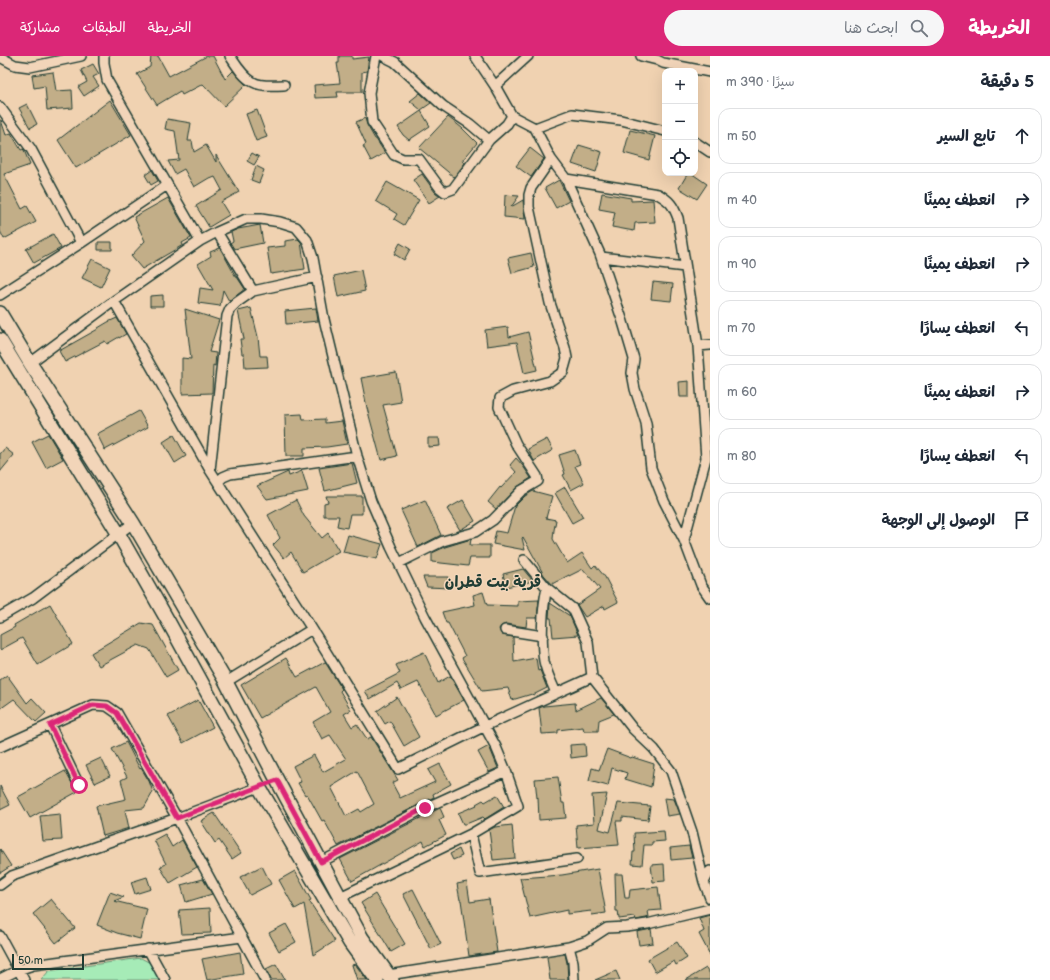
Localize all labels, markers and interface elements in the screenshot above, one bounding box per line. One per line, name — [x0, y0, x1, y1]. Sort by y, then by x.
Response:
search box — [664, 10, 944, 46]
icon: search — [908, 17, 930, 39]
text: الخريطة — [968, 17, 1030, 40]
text: مشاركة — [20, 19, 60, 36]
text: الطبقات — [82, 19, 126, 36]
text: الخريطة — [148, 19, 191, 36]
text: ابحث هنا — [844, 19, 898, 38]
map controls — [662, 68, 698, 176]
button: + — [662, 68, 698, 104]
text: 5 دقيقة — [980, 72, 1034, 92]
text: سيرًا · 390 m — [726, 74, 795, 90]
button: − — [662, 104, 698, 140]
icon: ahead — [1011, 125, 1033, 147]
text: تابع السير — [937, 127, 995, 146]
text: 50 m — [727, 128, 756, 144]
button: locate — [662, 140, 698, 176]
icon: right — [1011, 189, 1033, 211]
text: انعطف يمينًا — [924, 191, 995, 210]
text: 40 m — [727, 192, 757, 208]
icon: right — [1011, 253, 1033, 275]
text: انعطف يمينًا — [924, 255, 995, 274]
text: 90 m — [727, 256, 756, 272]
icon: left — [1011, 317, 1033, 339]
text: انعطف يسارًا — [920, 319, 995, 338]
text: 70 m — [727, 320, 755, 336]
icon: right — [1011, 381, 1033, 403]
text: انعطف يمينًا — [924, 383, 995, 402]
text: 60 m — [727, 384, 757, 400]
icon: left — [1011, 445, 1033, 467]
text: انعطف يسارًا — [920, 447, 995, 466]
text: 80 m — [727, 448, 757, 464]
icon: arrive — [1011, 509, 1033, 531]
text: الوصول إلى الوجهة — [881, 511, 995, 530]
district label: قرية بيت قطران — [445, 573, 541, 592]
route start — [70, 776, 88, 794]
route end — [416, 799, 434, 817]
scale bar — [12, 952, 84, 971]
text: 50 m — [18, 954, 43, 967]

